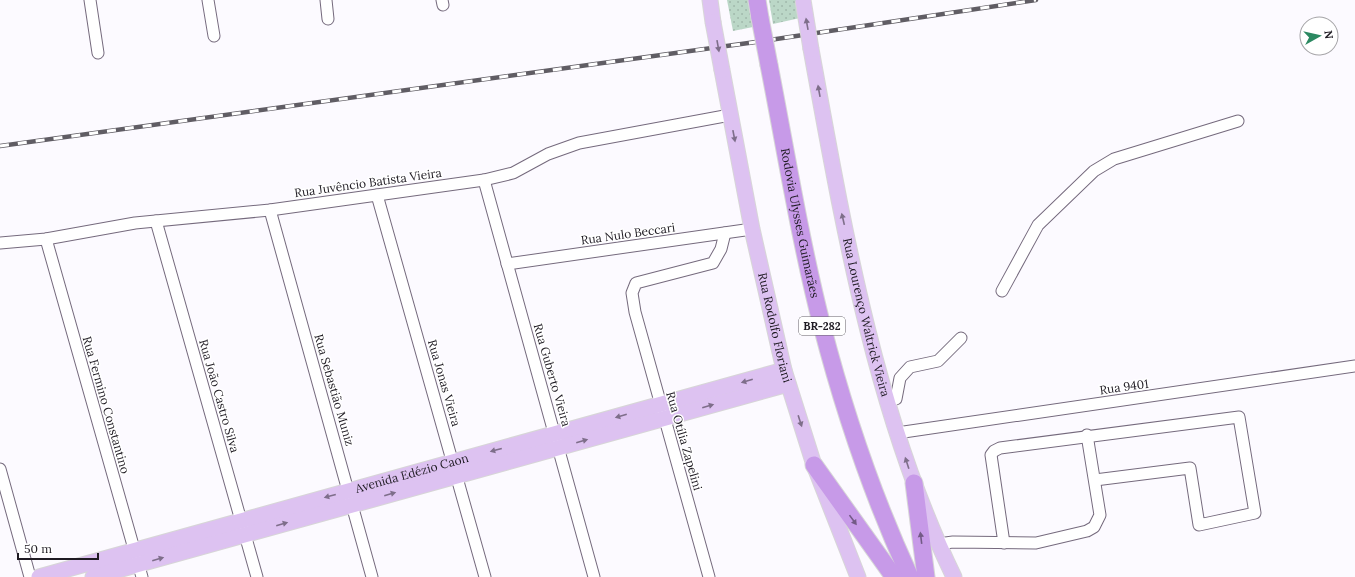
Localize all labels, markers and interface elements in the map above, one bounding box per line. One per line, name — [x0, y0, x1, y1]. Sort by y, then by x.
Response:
north arrow — [1299, 16, 1339, 56]
one-way arrow — [804, 18, 810, 31]
text: N — [1321, 29, 1336, 40]
one-way arrow — [715, 40, 721, 52]
one-way arrow — [816, 85, 822, 97]
one-way arrow — [732, 129, 738, 142]
street label: Rodovia Ulysses Guimarães — [778, 147, 823, 300]
street label: Rua Juvêncio Batista Vieira — [293, 165, 443, 200]
one-way arrow — [840, 213, 846, 225]
street label: Rua Nulo Beccari — [580, 219, 676, 248]
street label: Rua Lourenço Waltrick Vieira — [840, 236, 893, 398]
street label: Rua Rodolfo Floriani — [755, 271, 796, 384]
road number: BR-282 — [799, 317, 845, 335]
street label: Rua Guberto Vieira — [531, 322, 574, 428]
street label: Rua Sebastião Muniz — [311, 332, 358, 447]
street label: Rua Fermino Constantino — [80, 334, 133, 475]
street label: Rua João Castro Silva — [196, 337, 243, 454]
street label: Rua Jonas Vieira — [425, 338, 464, 428]
street label: Rua 9401 — [1098, 376, 1149, 397]
one-way arrow — [740, 378, 752, 384]
street label: Rua Otília Zapelini — [663, 390, 706, 492]
one-way arrow — [702, 403, 714, 409]
one-way arrow — [615, 413, 628, 419]
one-way arrow — [797, 415, 803, 427]
one-way arrow — [577, 438, 589, 444]
one-way arrow — [490, 447, 502, 453]
street label: Avenida Edézio Caon — [352, 450, 470, 496]
one-way arrow — [904, 457, 910, 469]
one-way arrow — [383, 491, 396, 497]
one-way arrow — [324, 493, 336, 499]
one-way arrow — [849, 514, 857, 525]
one-way arrow — [277, 521, 289, 527]
one-way arrow — [918, 532, 924, 544]
scale bar — [18, 535, 98, 561]
text: 50 m — [24, 541, 52, 556]
one-way arrow — [152, 556, 164, 562]

